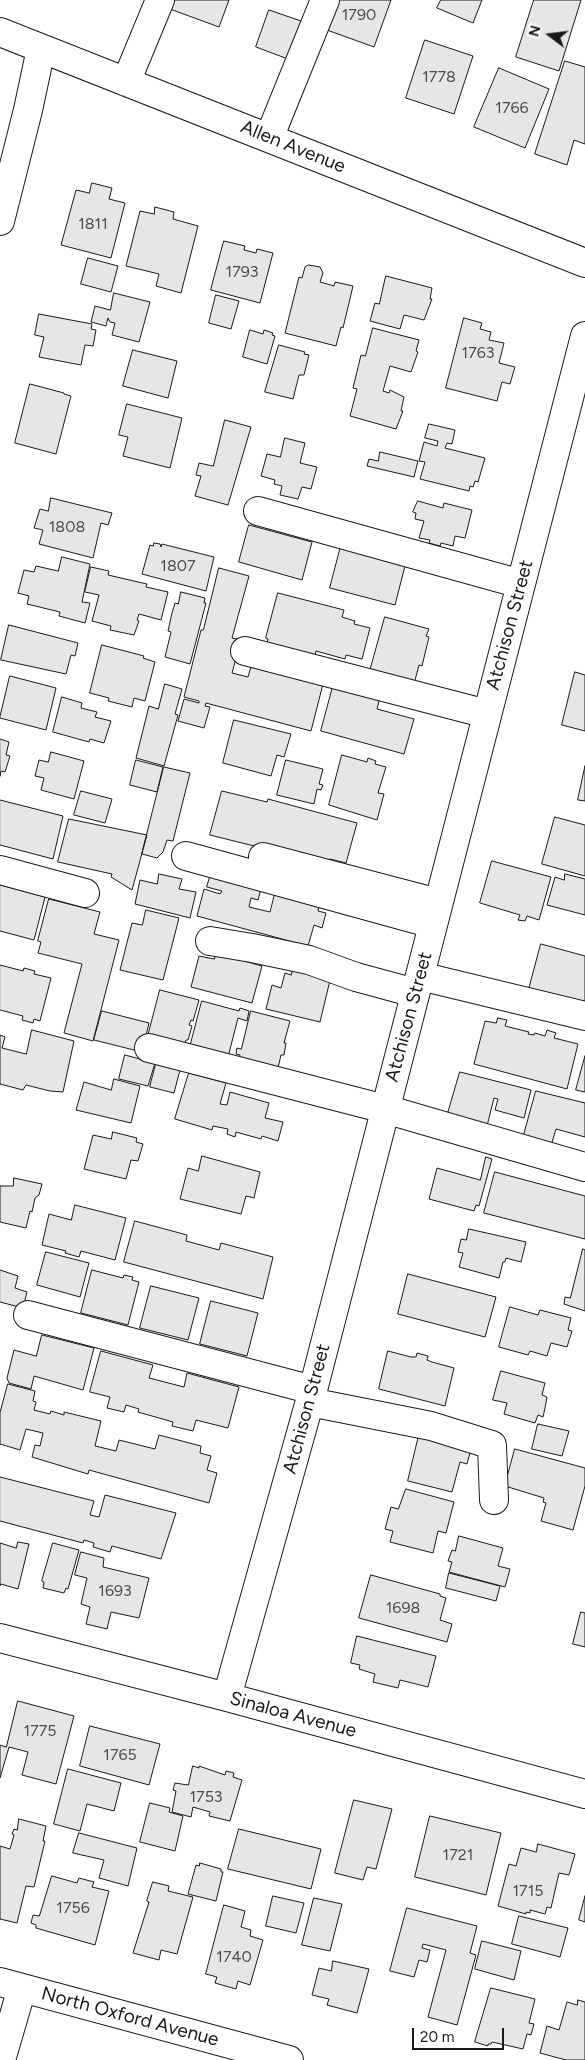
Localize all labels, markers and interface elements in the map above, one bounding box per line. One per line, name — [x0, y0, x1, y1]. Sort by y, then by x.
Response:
house number: 1790 — [342, 5, 376, 25]
north arrow — [525, 10, 575, 60]
text: N — [525, 24, 545, 38]
house number: 1778 — [422, 67, 456, 87]
house number: 1766 — [495, 98, 529, 118]
street label: Allen Avenue — [237, 116, 349, 178]
house number: 1811 — [78, 214, 108, 234]
house number: 1793 — [226, 262, 258, 282]
house number: 1763 — [462, 343, 494, 363]
house number: 1808 — [49, 517, 85, 537]
house number: 1807 — [160, 556, 196, 576]
street label: Atchison Street — [482, 557, 538, 693]
street label: Atchison Street — [381, 949, 437, 1085]
street label: Atchison Street — [279, 1341, 335, 1477]
house number: 1693 — [98, 1581, 132, 1601]
house number: 1698 — [386, 1598, 420, 1618]
street label: Sinaloa Avenue — [227, 1687, 359, 1743]
house number: 1775 — [24, 1721, 56, 1741]
house number: 1765 — [103, 1745, 137, 1765]
house number: 1753 — [189, 1787, 223, 1807]
house number: 1721 — [443, 1845, 473, 1865]
house number: 1715 — [512, 1881, 544, 1901]
house number: 1756 — [56, 1898, 90, 1918]
house number: 1740 — [216, 1947, 252, 1967]
street label: North Oxford Avenue — [39, 1982, 221, 2052]
scale bar — [415, 2018, 508, 2050]
text: 20 m — [420, 2028, 454, 2046]

